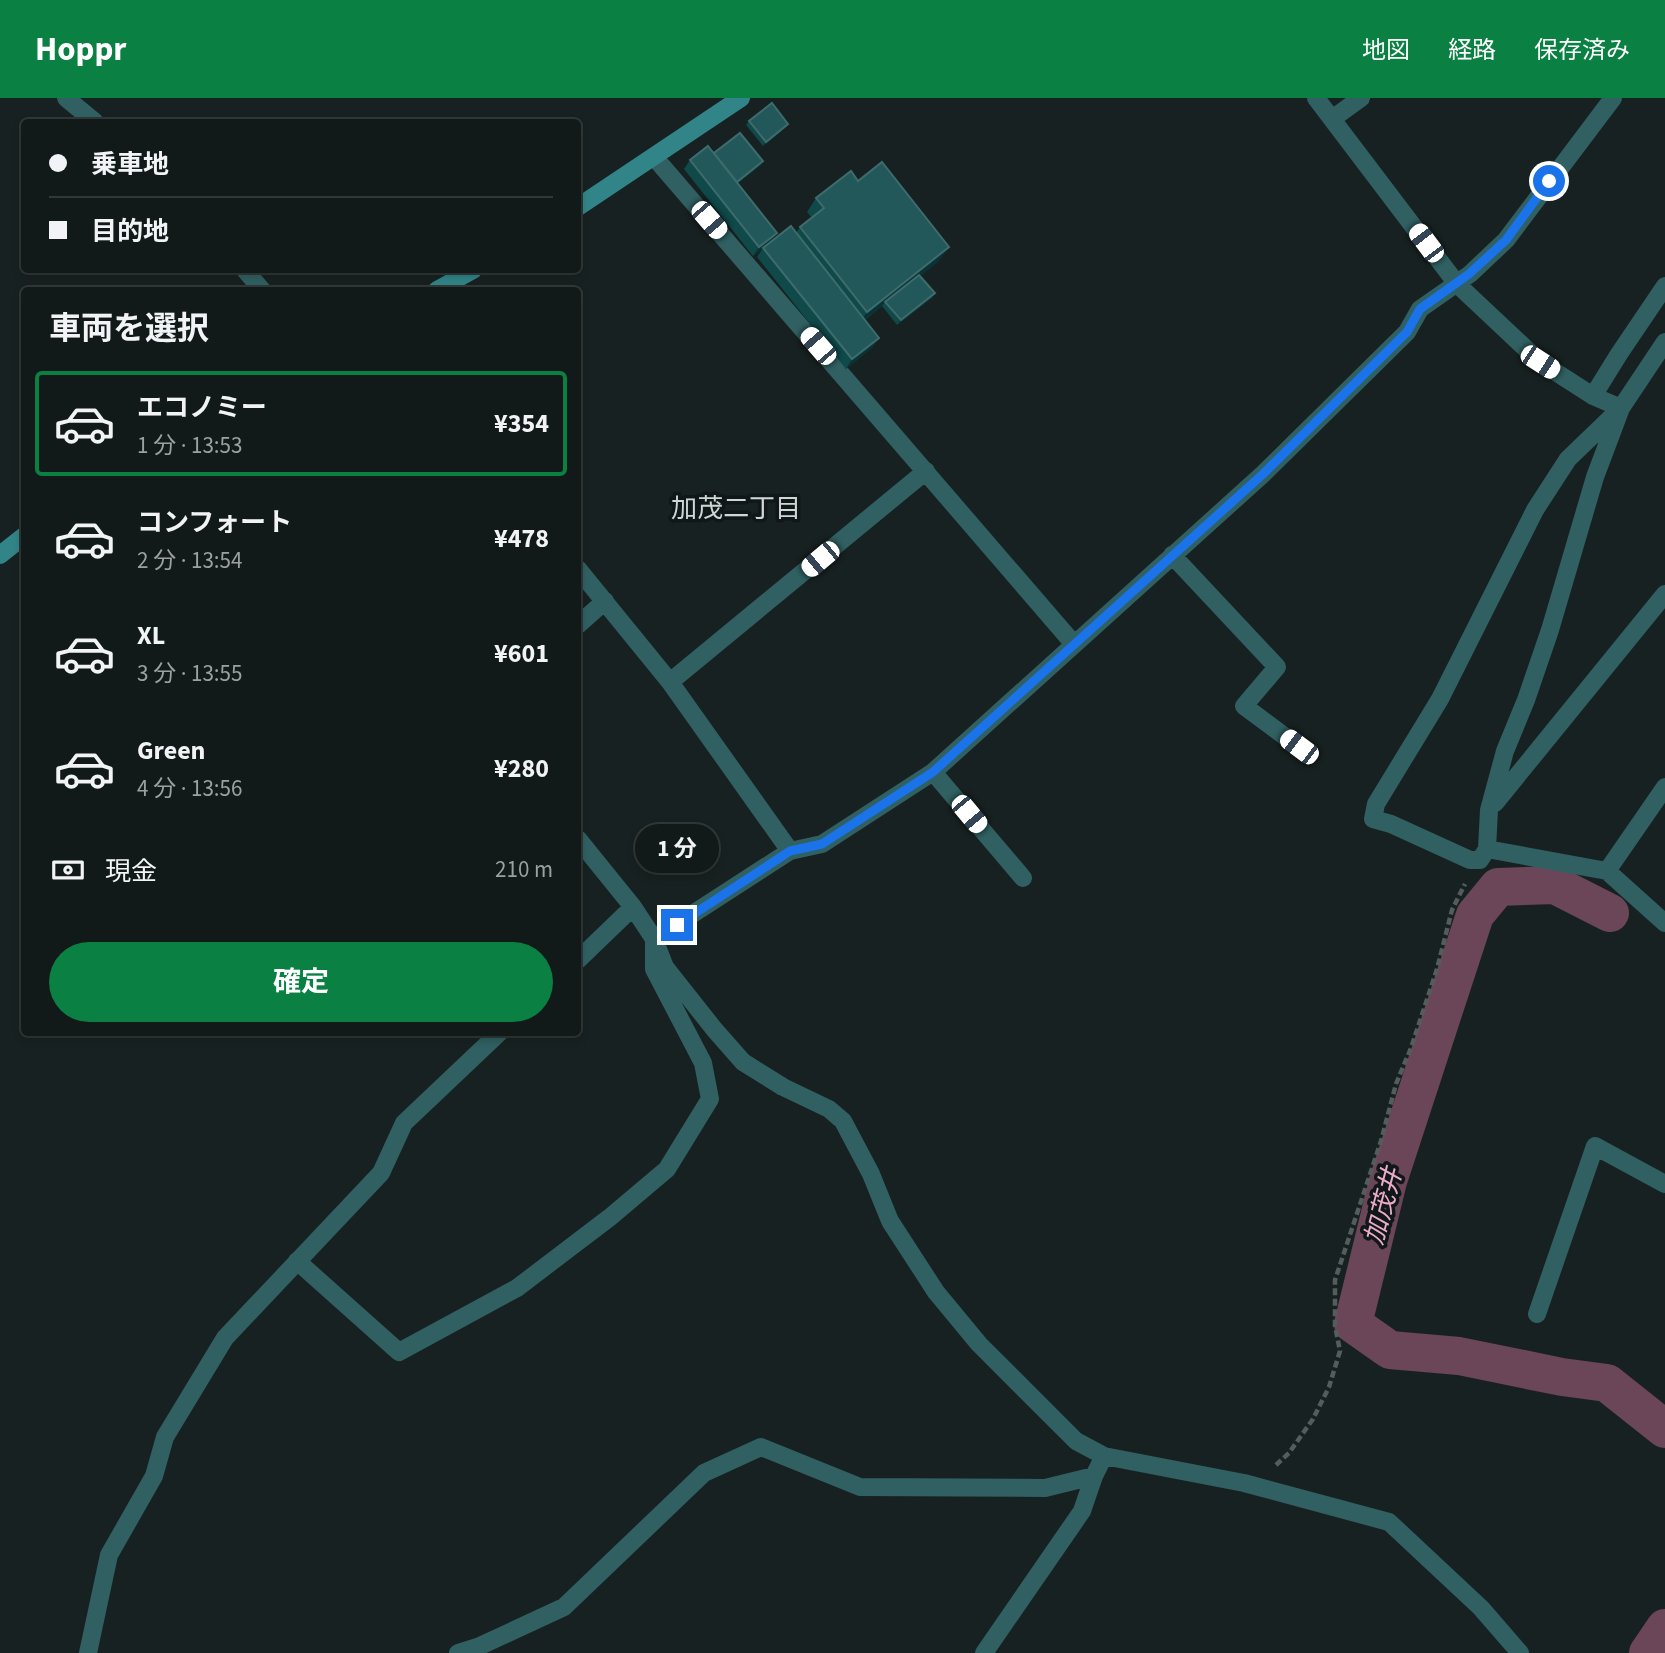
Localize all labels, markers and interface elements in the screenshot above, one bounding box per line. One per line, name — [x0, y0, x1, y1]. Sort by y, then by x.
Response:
text: Hoppr — [35, 26, 127, 73]
text: 地図 — [1362, 33, 1410, 68]
text: 経路 — [1448, 33, 1496, 68]
text: 保存済み — [1534, 33, 1630, 68]
text: 乗車地 — [91, 146, 169, 183]
route start — [1533, 165, 1565, 197]
car — [688, 197, 731, 243]
text: 目的地 — [91, 213, 169, 250]
car — [1405, 220, 1448, 266]
text: 車両を選択 — [49, 306, 209, 352]
car — [797, 323, 840, 369]
car — [1517, 342, 1564, 382]
text: エコノミー — [137, 389, 267, 426]
icon: car — [53, 392, 116, 455]
text: ¥354 — [494, 405, 549, 442]
text: 1 分 · 13:53 — [137, 429, 242, 462]
district label: 加茂二丁目 — [671, 490, 801, 527]
text: コンフォート — [137, 504, 292, 541]
icon: car — [53, 507, 116, 570]
text: ¥478 — [494, 520, 549, 557]
car — [798, 537, 843, 581]
text: 2 分 · 13:54 — [137, 544, 242, 577]
text: XL — [137, 617, 165, 654]
icon: car — [53, 622, 116, 685]
text: ¥601 — [494, 635, 549, 672]
text: 3 分 · 13:55 — [137, 657, 242, 690]
car — [1276, 726, 1323, 768]
text: Green — [137, 732, 205, 769]
icon: car — [53, 737, 116, 800]
text: ¥280 — [494, 750, 549, 787]
text: 4 分 · 13:56 — [137, 772, 242, 805]
car — [948, 791, 991, 837]
callout: 1 分 — [635, 824, 719, 872]
text: 1 分 — [657, 832, 697, 865]
icon: cash — [49, 851, 87, 889]
text: 現金 — [105, 853, 157, 890]
text: 210 m — [495, 853, 553, 886]
route end — [661, 909, 693, 941]
button: 確定 — [49, 942, 553, 1022]
water label: 加茂井 — [1356, 1162, 1412, 1249]

